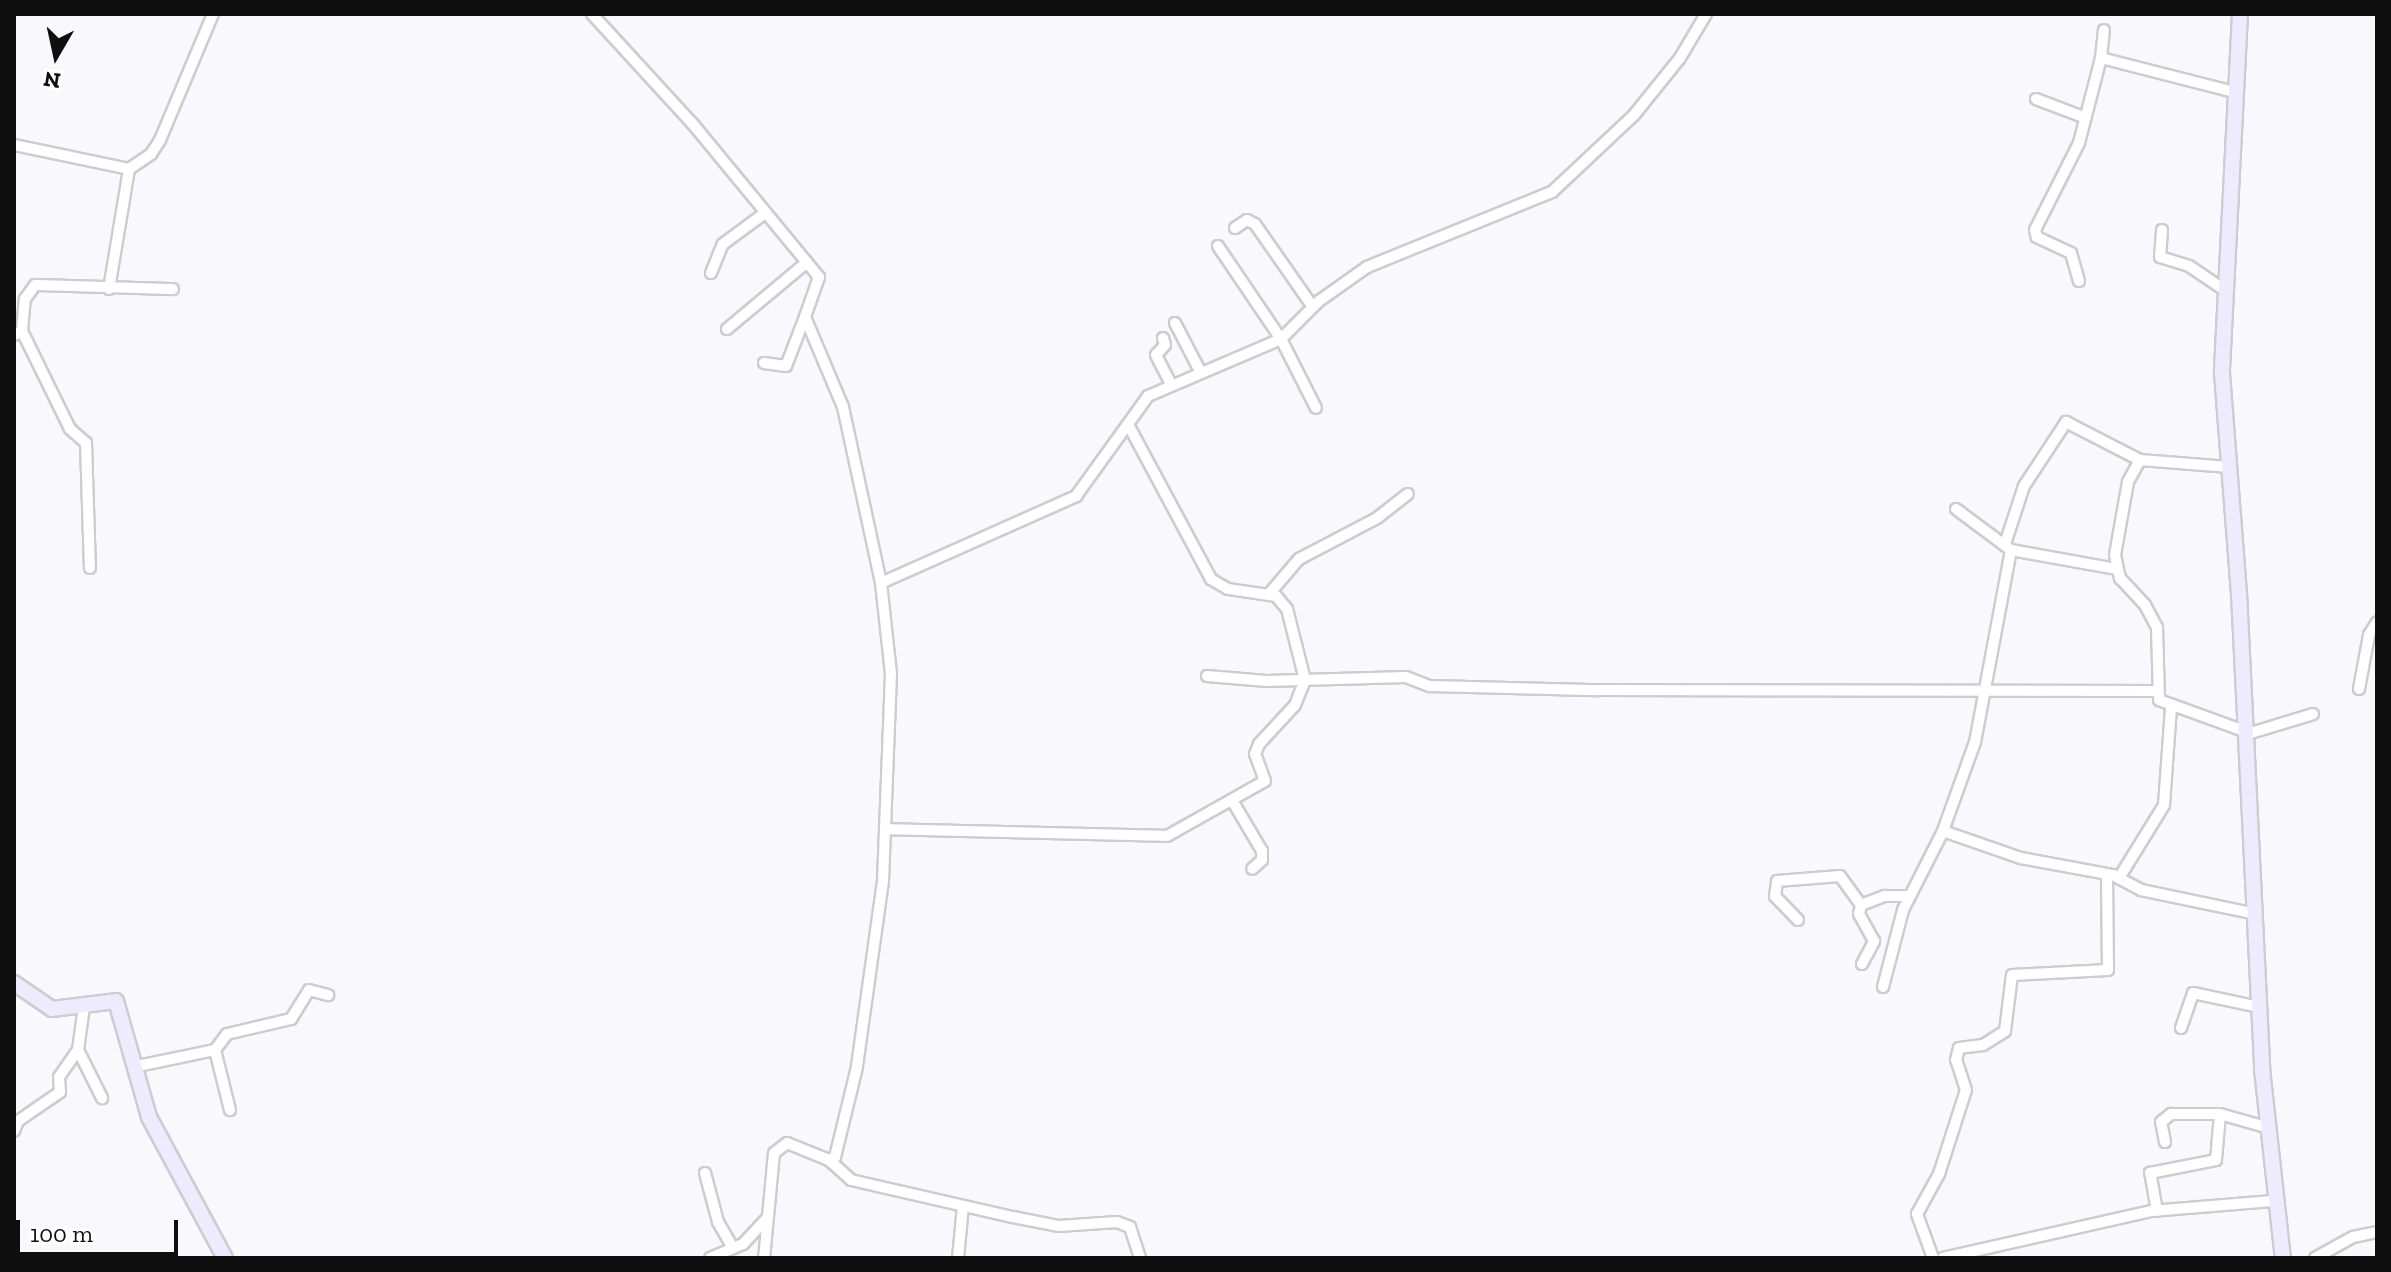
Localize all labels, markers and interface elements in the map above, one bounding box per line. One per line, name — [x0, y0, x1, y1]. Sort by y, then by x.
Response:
north arrow — [16, 16, 96, 96]
text: N — [42, 66, 63, 95]
scale bar — [20, 1204, 182, 1254]
text: 100 m — [30, 1219, 93, 1248]

